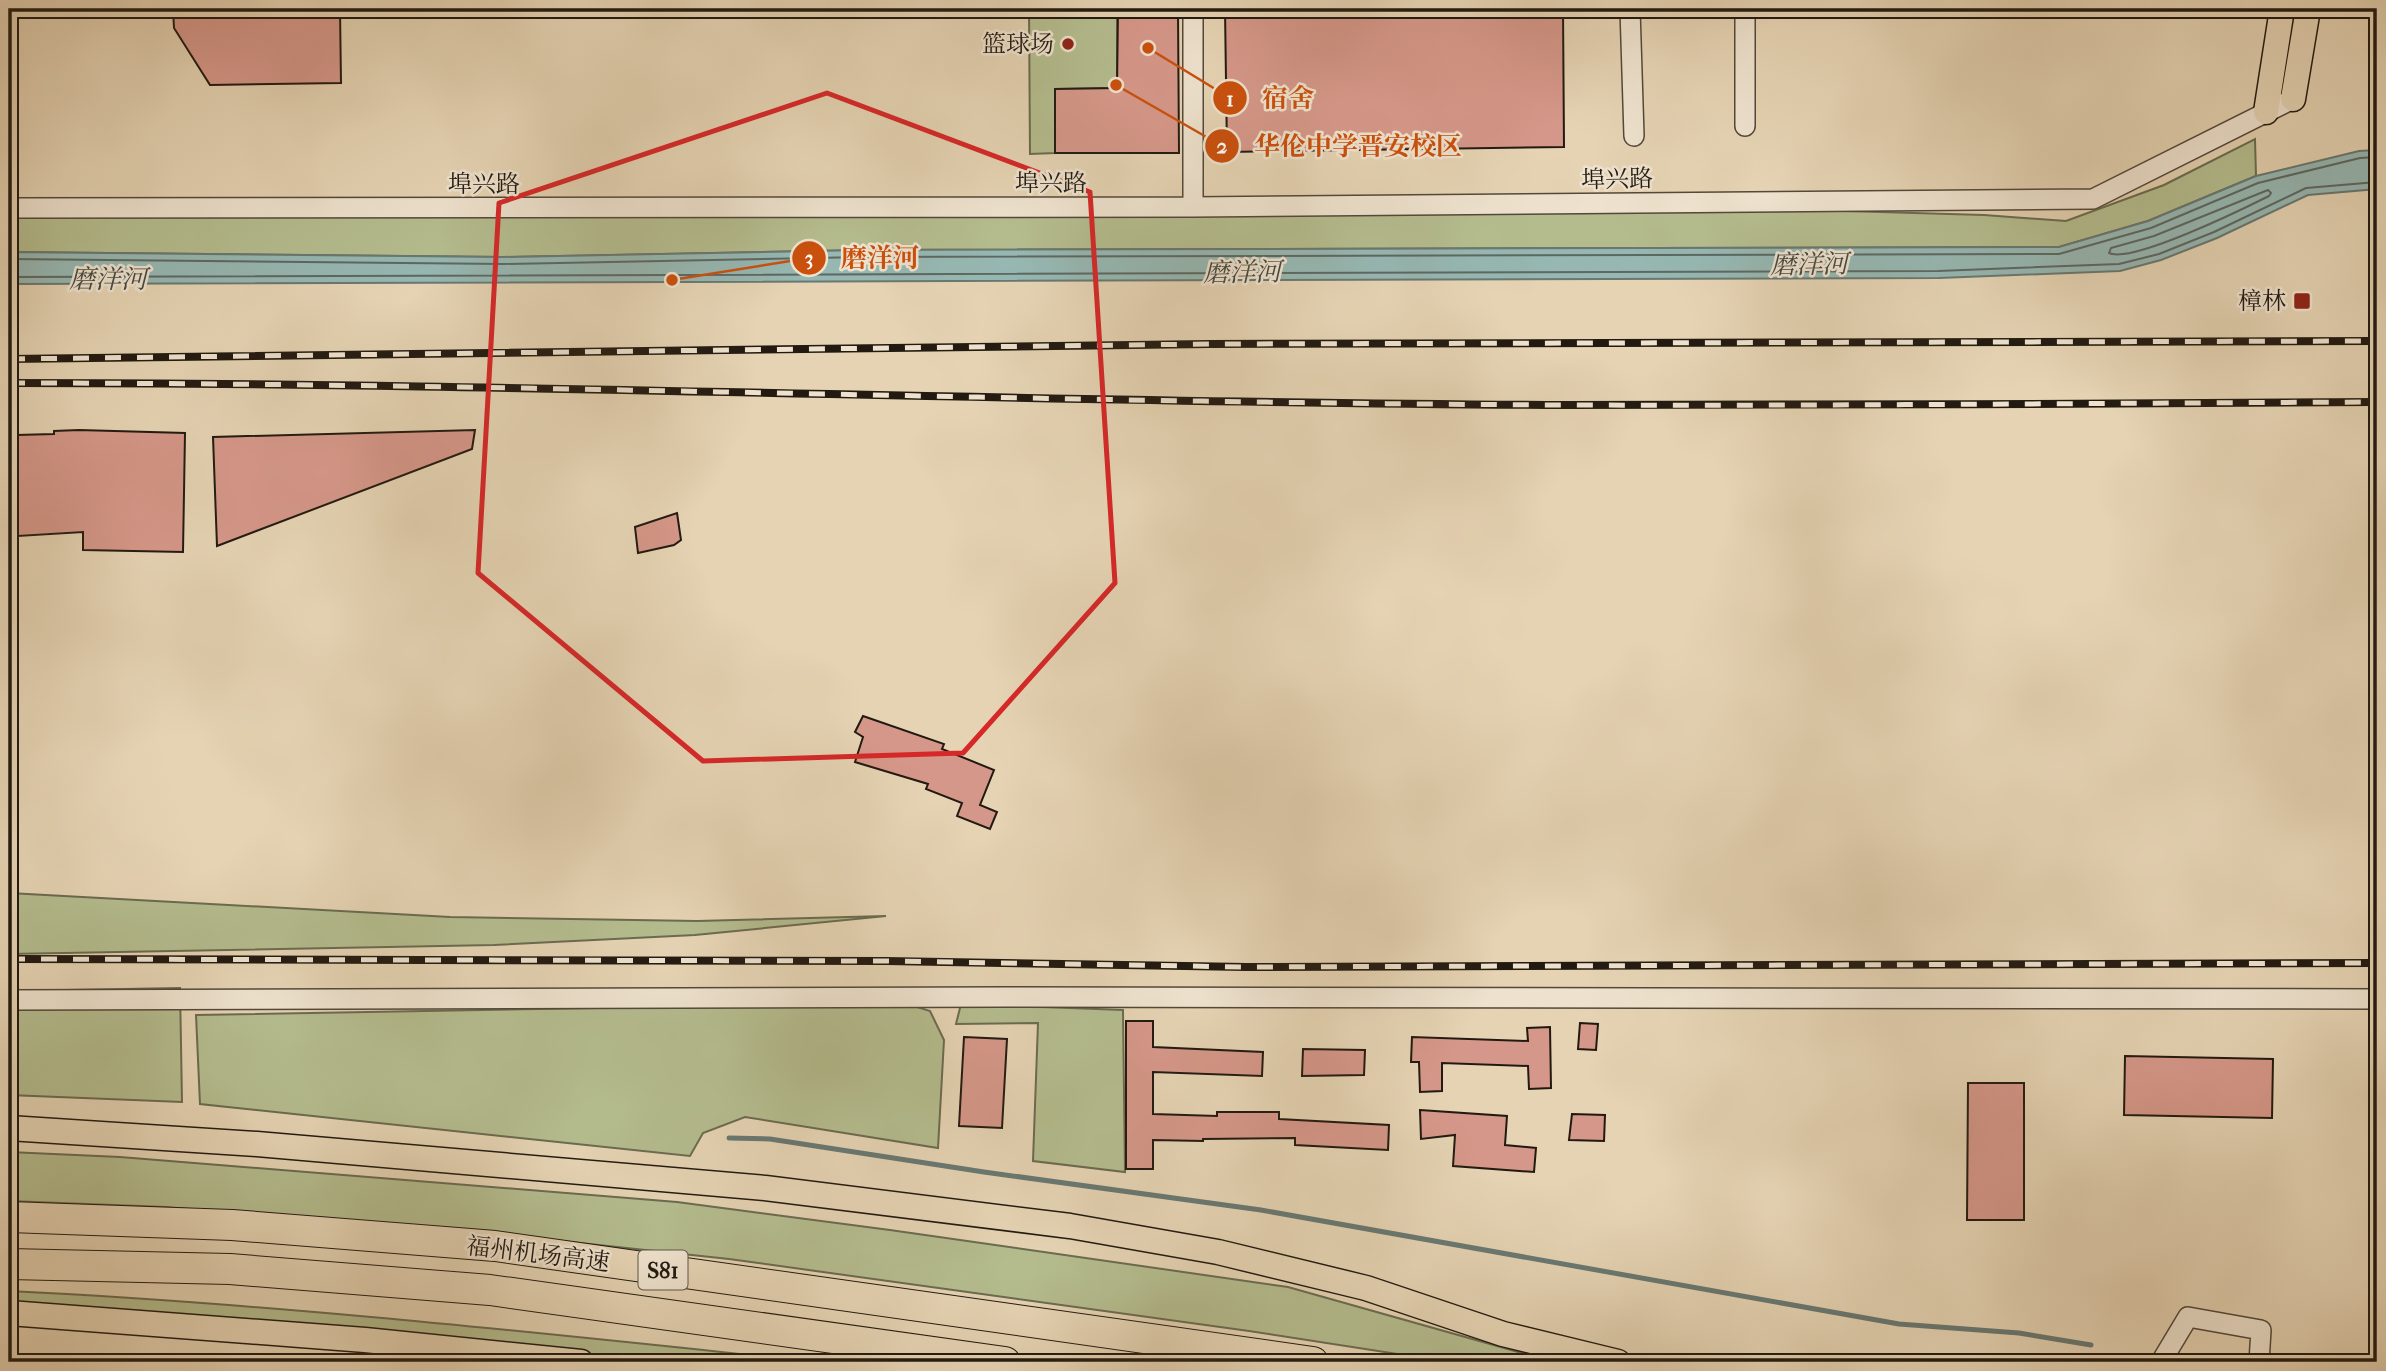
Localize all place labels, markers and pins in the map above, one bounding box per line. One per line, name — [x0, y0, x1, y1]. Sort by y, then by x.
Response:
place label: 篮球场 — [982, 30, 1054, 58]
marker: 篮球场 — [1060, 36, 1076, 52]
callout: 宿舍 — [1213, 75, 1328, 122]
callout: 华伦中学晋安校区 — [1205, 122, 1476, 169]
callout: 磨洋河 — [792, 235, 933, 282]
place label: 樟林 — [2238, 287, 2286, 315]
marker: 樟林 — [2292, 291, 2312, 311]

